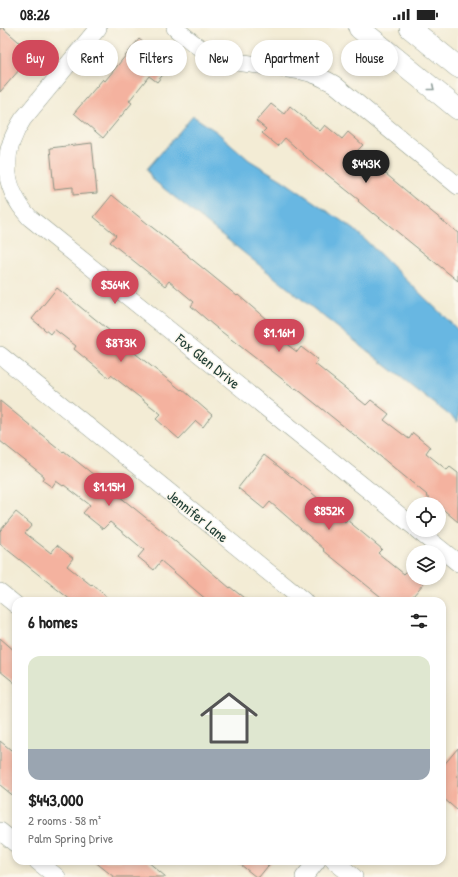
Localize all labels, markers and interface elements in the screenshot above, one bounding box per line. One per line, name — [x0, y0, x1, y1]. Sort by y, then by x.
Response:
text: 08:26 — [20, 4, 50, 25]
chip: Buy — [12, 40, 59, 76]
chip: Rent — [67, 40, 118, 76]
chip: Filters — [126, 40, 187, 76]
chip: New — [195, 40, 243, 76]
chip: Apartment — [251, 40, 333, 76]
chip: House — [341, 40, 398, 76]
one-way arrow — [428, 83, 435, 90]
pin: $443K — [338, 150, 394, 184]
text: $443K — [352, 154, 380, 172]
pin: $564K — [87, 271, 143, 305]
text: $564K — [101, 275, 129, 293]
pin: $1.16M — [246, 319, 312, 353]
text: $1.16M — [263, 323, 295, 341]
street label: Fox Glen Drive — [171, 328, 245, 394]
pin: $873K — [93, 329, 149, 363]
text: $873K — [105, 333, 137, 351]
pin: $1.15M — [76, 473, 142, 507]
text: $1.15M — [93, 477, 125, 495]
street label: Jennifer Lane — [163, 485, 233, 547]
pin: $852K — [301, 497, 357, 531]
map controls — [406, 497, 446, 585]
button: locate — [406, 497, 446, 537]
text: $852K — [314, 501, 344, 519]
button: layers — [406, 545, 446, 585]
text: 6 homes — [28, 610, 78, 633]
icon: filters — [408, 610, 430, 632]
icon: home — [193, 682, 265, 754]
text: $443,000 — [28, 788, 83, 811]
text: 2 rooms · 58 m² — [28, 811, 101, 829]
text: Palm Spring Drive — [28, 829, 113, 847]

